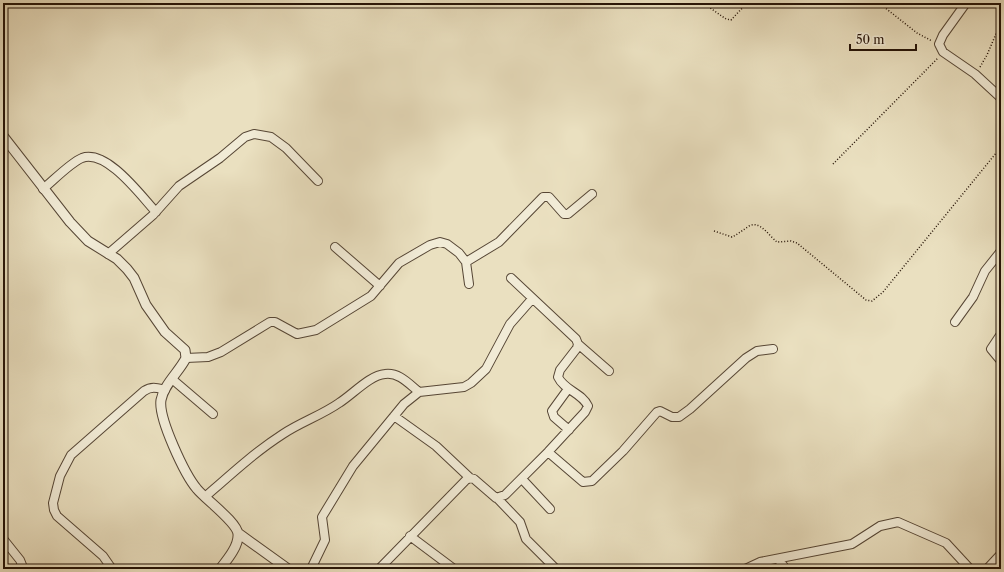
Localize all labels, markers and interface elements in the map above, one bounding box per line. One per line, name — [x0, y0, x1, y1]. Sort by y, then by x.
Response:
scale bar — [850, 26, 916, 52]
text: 50 m — [856, 32, 885, 47]

